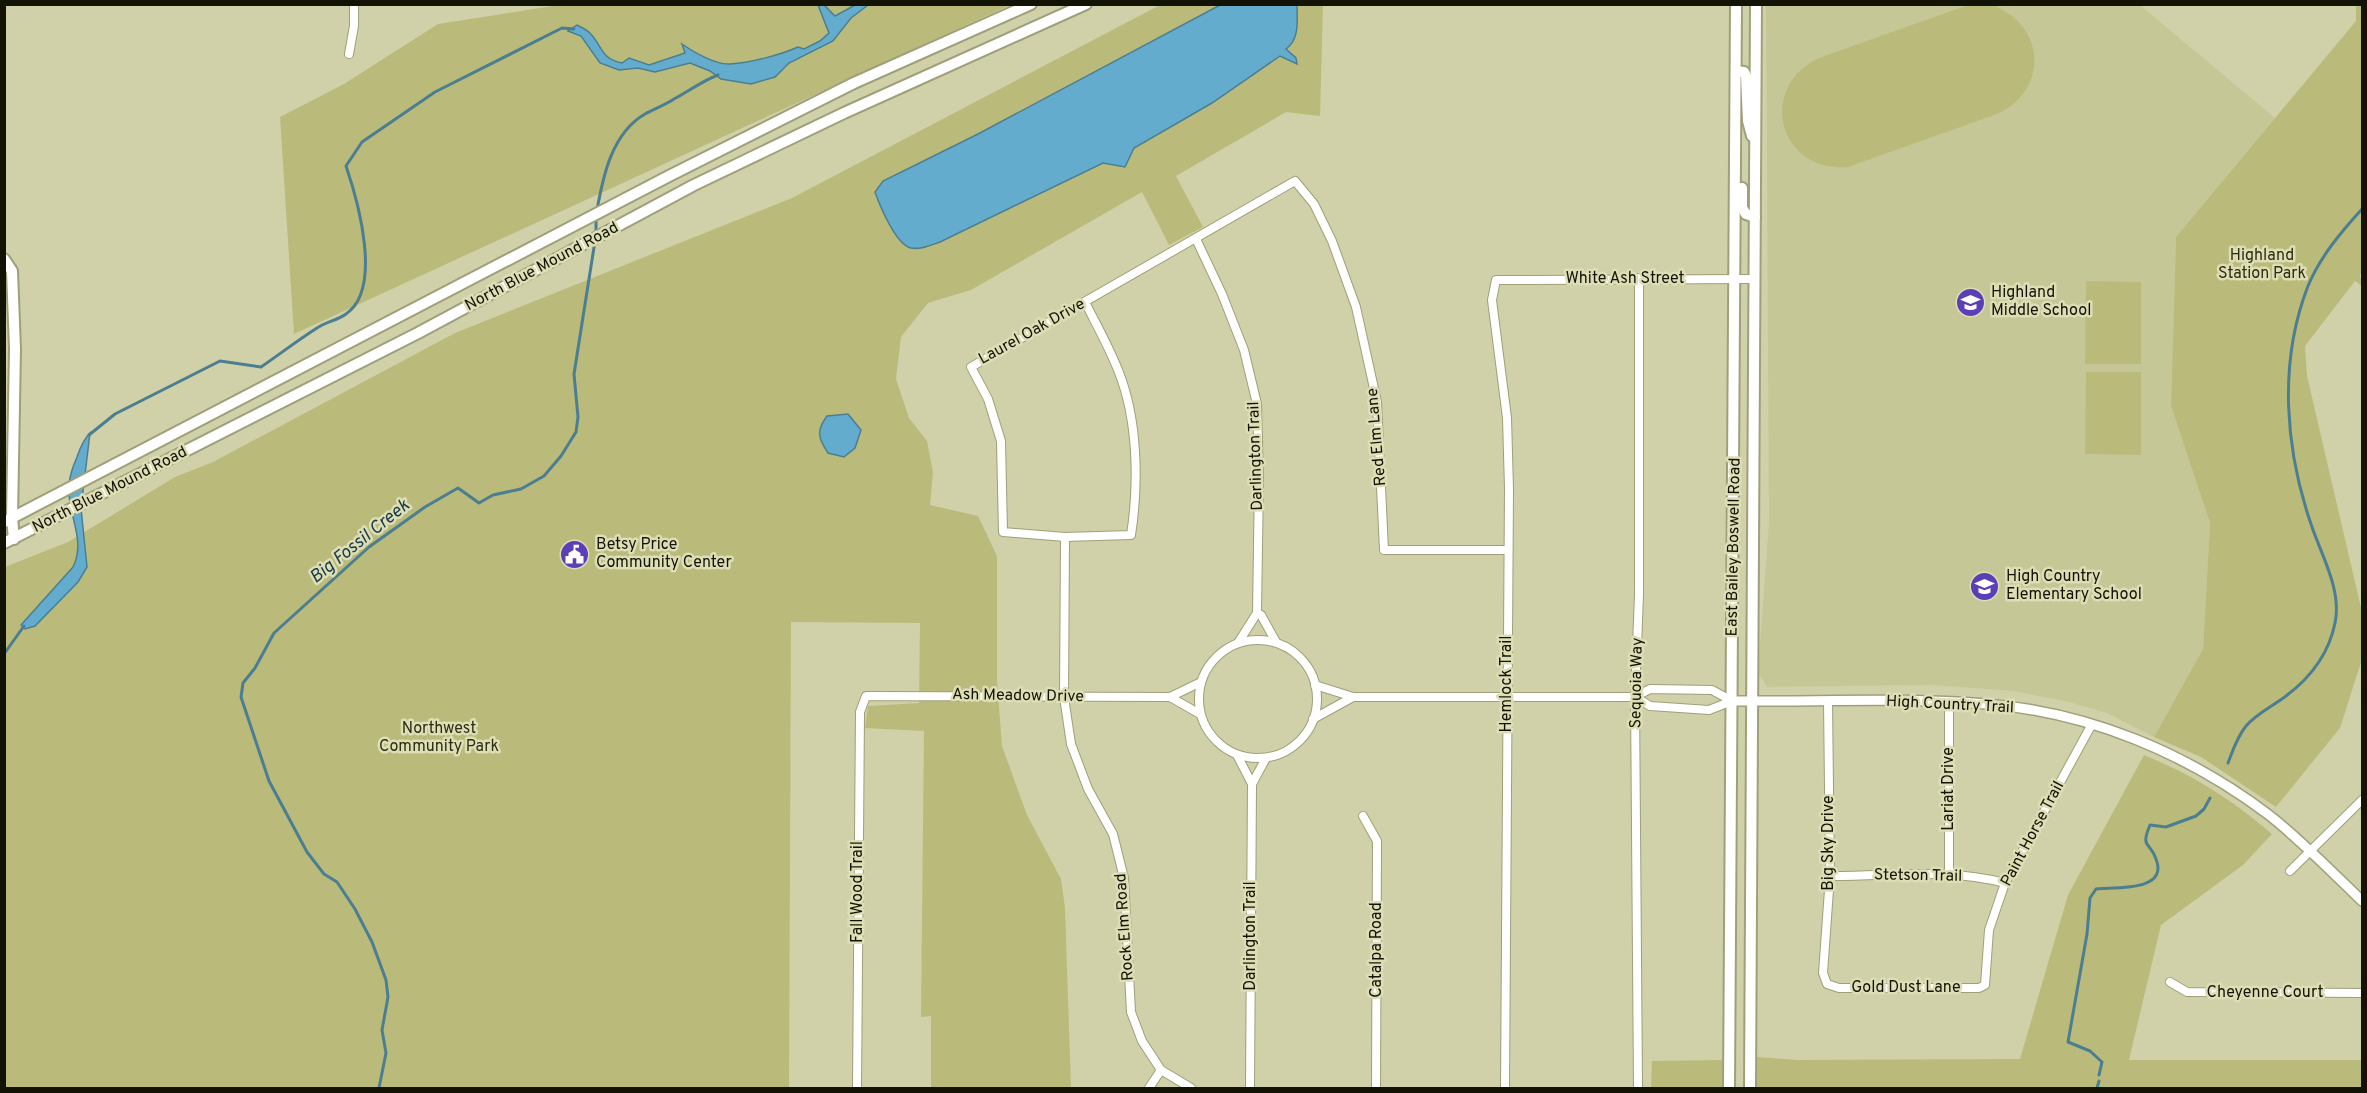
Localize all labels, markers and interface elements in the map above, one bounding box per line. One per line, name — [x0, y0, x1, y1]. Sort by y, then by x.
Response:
street label: North Blue Mound Road — [462, 218, 622, 316]
park label: Highland Station Park — [2218, 246, 2306, 284]
street label: White Ash Street — [1565, 269, 1685, 289]
place label: Highland Middle School — [1991, 283, 2091, 321]
school or university icon: Highland Middle School — [1954, 286, 1986, 318]
street label: Laurel Oak Drive — [975, 294, 1089, 370]
street label: Red Elm Lane — [1363, 387, 1391, 487]
street label: Darlington Trail — [1244, 401, 1268, 511]
street label: North Blue Mound Road — [29, 442, 191, 538]
street label: East Bailey Boswell Road — [1722, 457, 1746, 637]
water label: Big Fossil Creek — [305, 494, 415, 589]
place label: Betsy Price Community Center — [596, 535, 732, 573]
public building icon: Betsy Price Community Center — [559, 538, 591, 570]
place label: High Country Elementary School — [2006, 567, 2142, 605]
school or university icon: High Country Elementary School — [1969, 570, 2001, 602]
street label: Hemlock Trail — [1497, 635, 1517, 733]
street label: Sequoia Way — [1626, 637, 1648, 729]
street label: Ash Meadow Drive — [952, 685, 1084, 707]
street label: High Country Trail — [1885, 692, 2015, 718]
park label: Northwest Community Park — [379, 719, 499, 757]
street label: Lariat Drive — [1939, 747, 1959, 831]
street label: Paint Horse Trail — [1997, 778, 2069, 890]
street label: Big Sky Drive — [1819, 795, 1839, 891]
street label: Fall Wood Trail — [848, 841, 868, 943]
street label: Stetson Trail — [1874, 865, 1962, 887]
street label: Rock Elm Road — [1111, 873, 1139, 981]
street label: Darlington Trail — [1241, 881, 1261, 991]
street label: Catalpa Road — [1367, 902, 1387, 998]
street label: Gold Dust Lane — [1851, 978, 1961, 998]
street label: Cheyenne Court — [2207, 983, 2323, 1003]

